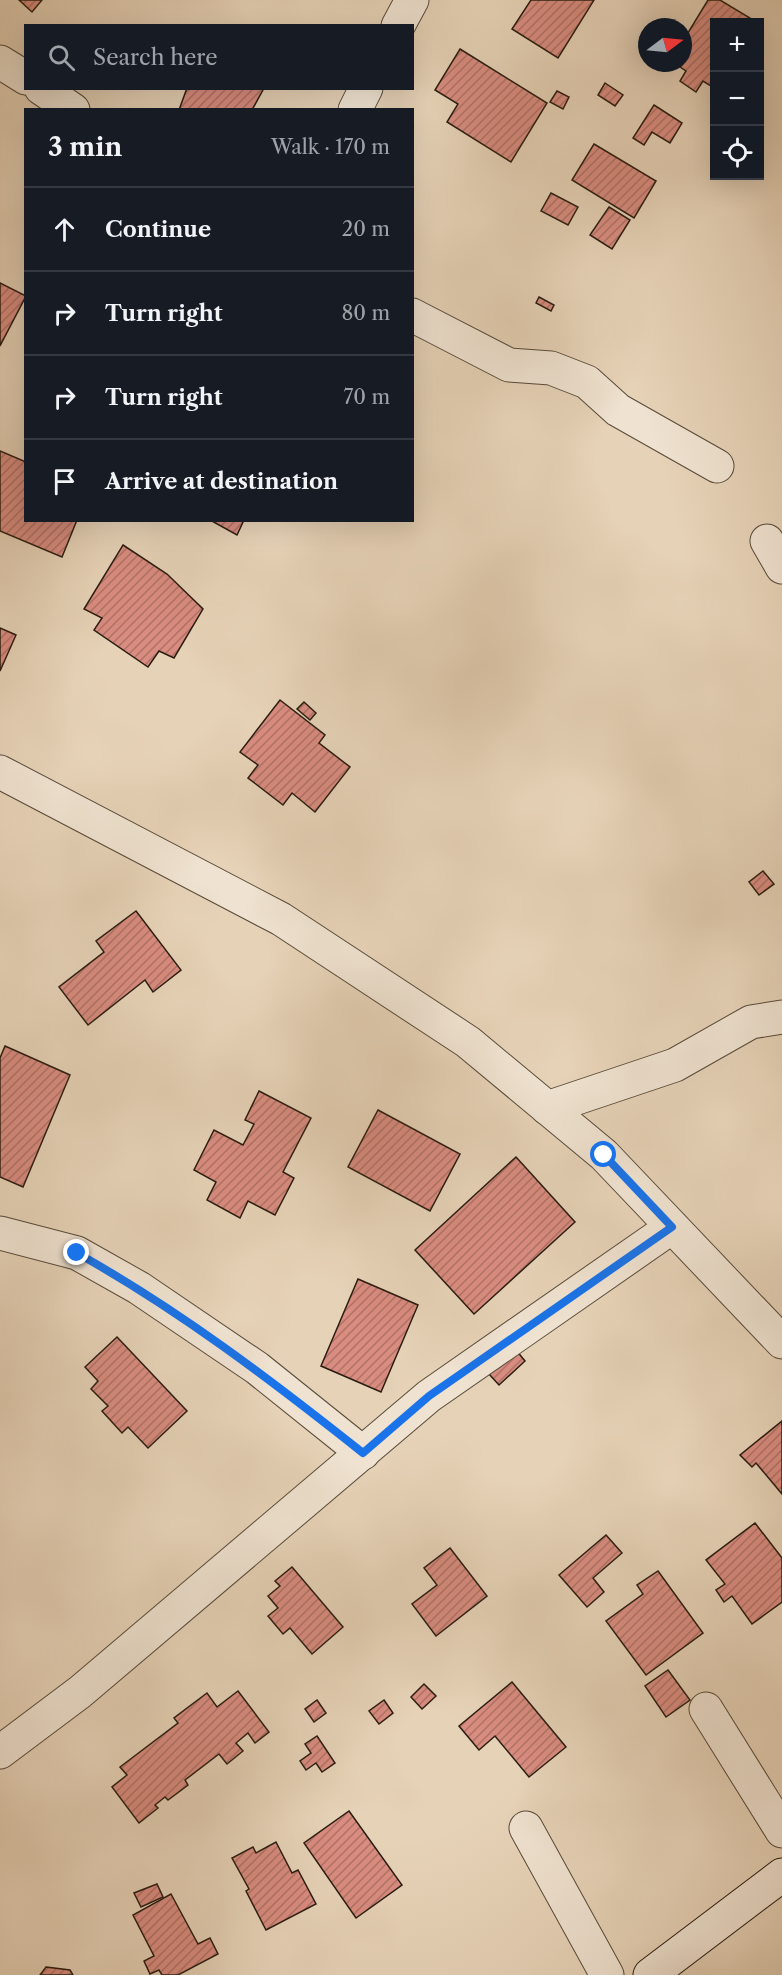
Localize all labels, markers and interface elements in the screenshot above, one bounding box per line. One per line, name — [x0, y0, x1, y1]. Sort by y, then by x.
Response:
north arrow — [638, 18, 692, 72]
map controls — [710, 18, 764, 180]
button: + — [710, 18, 764, 72]
search box — [24, 24, 414, 90]
icon: search — [45, 41, 78, 74]
text: Search here — [93, 44, 218, 71]
button: − — [710, 72, 764, 126]
button: locate — [710, 126, 764, 180]
text: 3 min — [48, 131, 122, 163]
text: Walk · 170 m — [271, 135, 390, 159]
icon: ahead — [48, 213, 81, 246]
text: Continue — [105, 216, 211, 243]
text: 20 m — [342, 217, 390, 241]
icon: right — [48, 297, 81, 330]
text: Turn right — [105, 300, 223, 327]
text: 80 m — [342, 301, 390, 325]
icon: right — [48, 381, 81, 414]
text: Turn right — [105, 384, 223, 411]
text: 70 m — [344, 385, 390, 409]
icon: arrive — [48, 465, 81, 498]
text: Arrive at destination — [105, 468, 338, 495]
route start — [590, 1141, 616, 1167]
route end — [63, 1239, 89, 1265]

